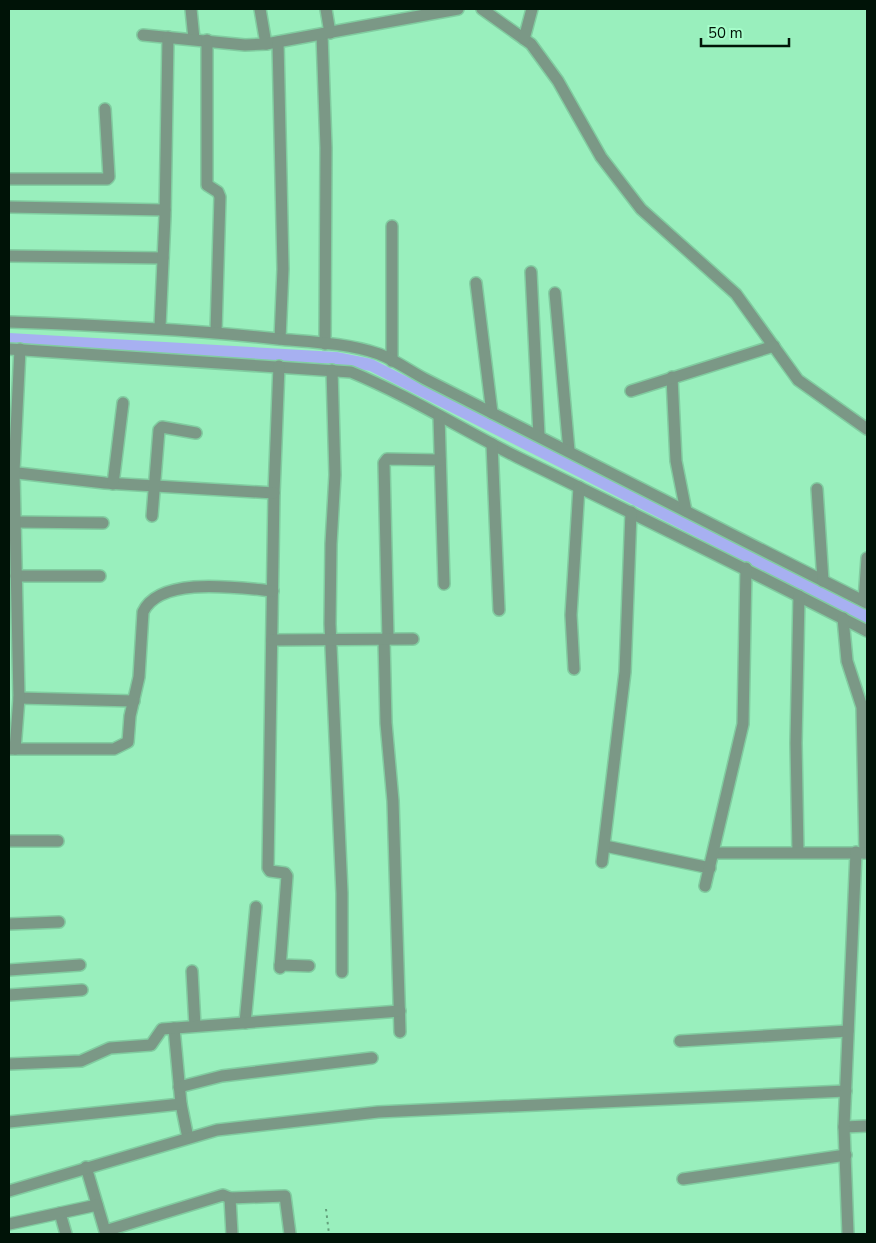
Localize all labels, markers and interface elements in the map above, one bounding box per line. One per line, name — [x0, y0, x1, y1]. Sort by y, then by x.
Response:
scale bar — [701, 15, 788, 47]
text: 50 m — [708, 23, 743, 43]

